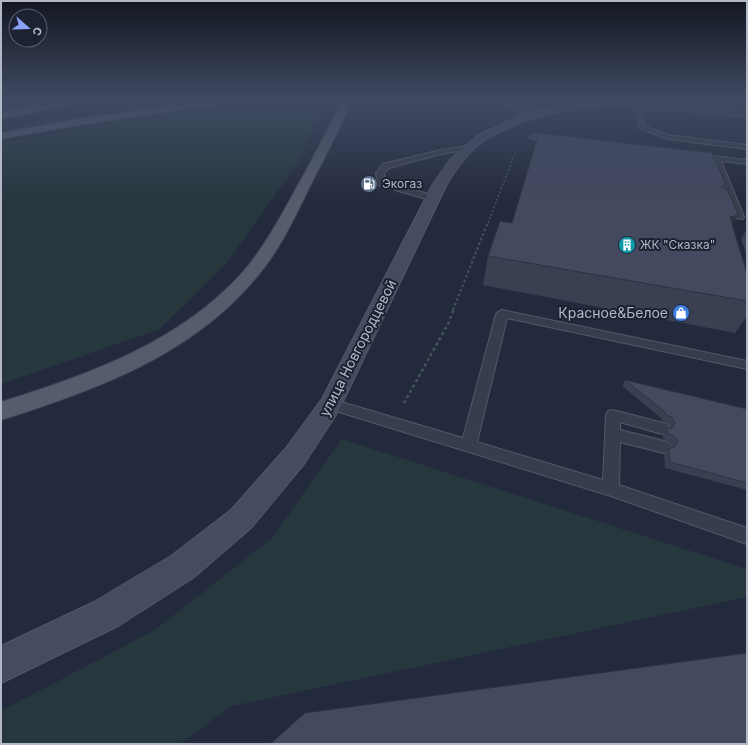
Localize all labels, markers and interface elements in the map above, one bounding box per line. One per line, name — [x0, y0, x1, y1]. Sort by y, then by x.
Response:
north arrow — [8, 8, 48, 48]
text: С — [29, 25, 45, 38]
fuel station icon: Экогаз — [359, 174, 379, 194]
place label: Экогаз — [382, 176, 422, 191]
building icon: ЖК "Сказка" — [617, 235, 637, 255]
place label: ЖК "Сказка" — [640, 237, 715, 252]
street label: улица Новгородцевой — [316, 276, 400, 419]
shop icon: Красное&Белое — [671, 303, 691, 323]
place label: Красное&Белое — [558, 304, 668, 321]

